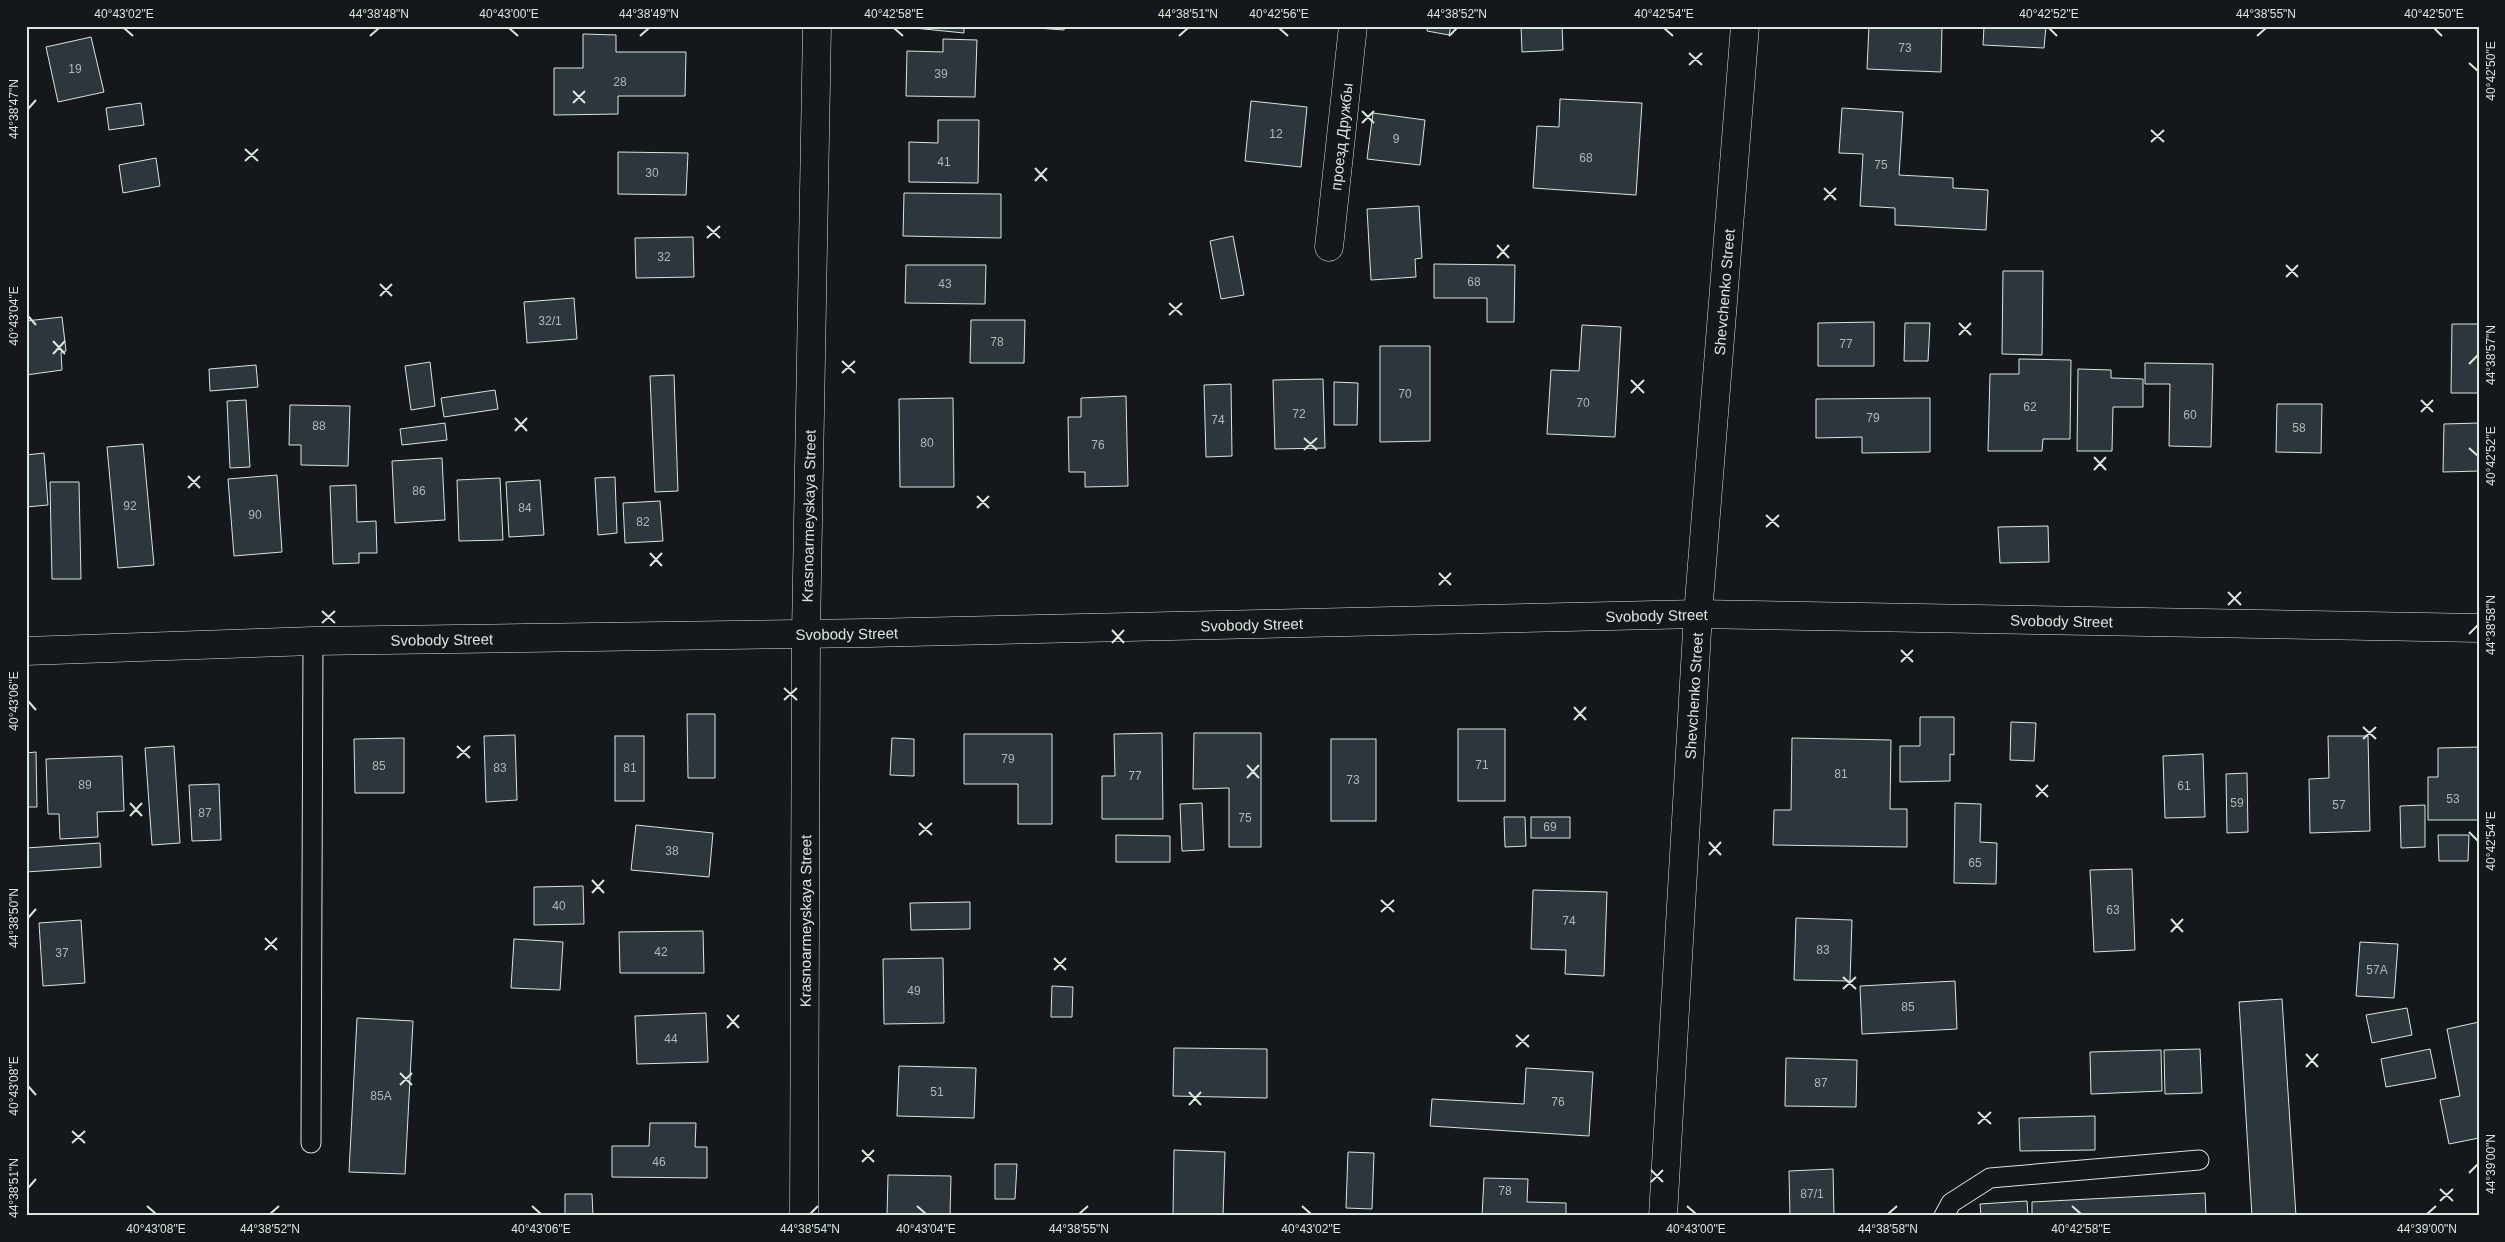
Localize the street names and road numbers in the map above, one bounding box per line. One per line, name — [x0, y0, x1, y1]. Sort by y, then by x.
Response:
street label: проезд Дружбы — [1327, 82, 1355, 191]
street label: Shevchenko Street — [1710, 227, 1737, 356]
street label: Krasnoarmeyskaya Street — [798, 429, 818, 602]
street label: Svobody Street — [1605, 605, 1709, 625]
street label: Svobody Street — [2010, 611, 2114, 630]
street label: Svobody Street — [1200, 615, 1304, 634]
street label: Svobody Street — [795, 624, 899, 643]
street label: Svobody Street — [390, 630, 494, 648]
street label: Shevchenko Street — [1681, 631, 1705, 760]
street label: Krasnoarmeyskaya Street — [796, 834, 814, 1007]

